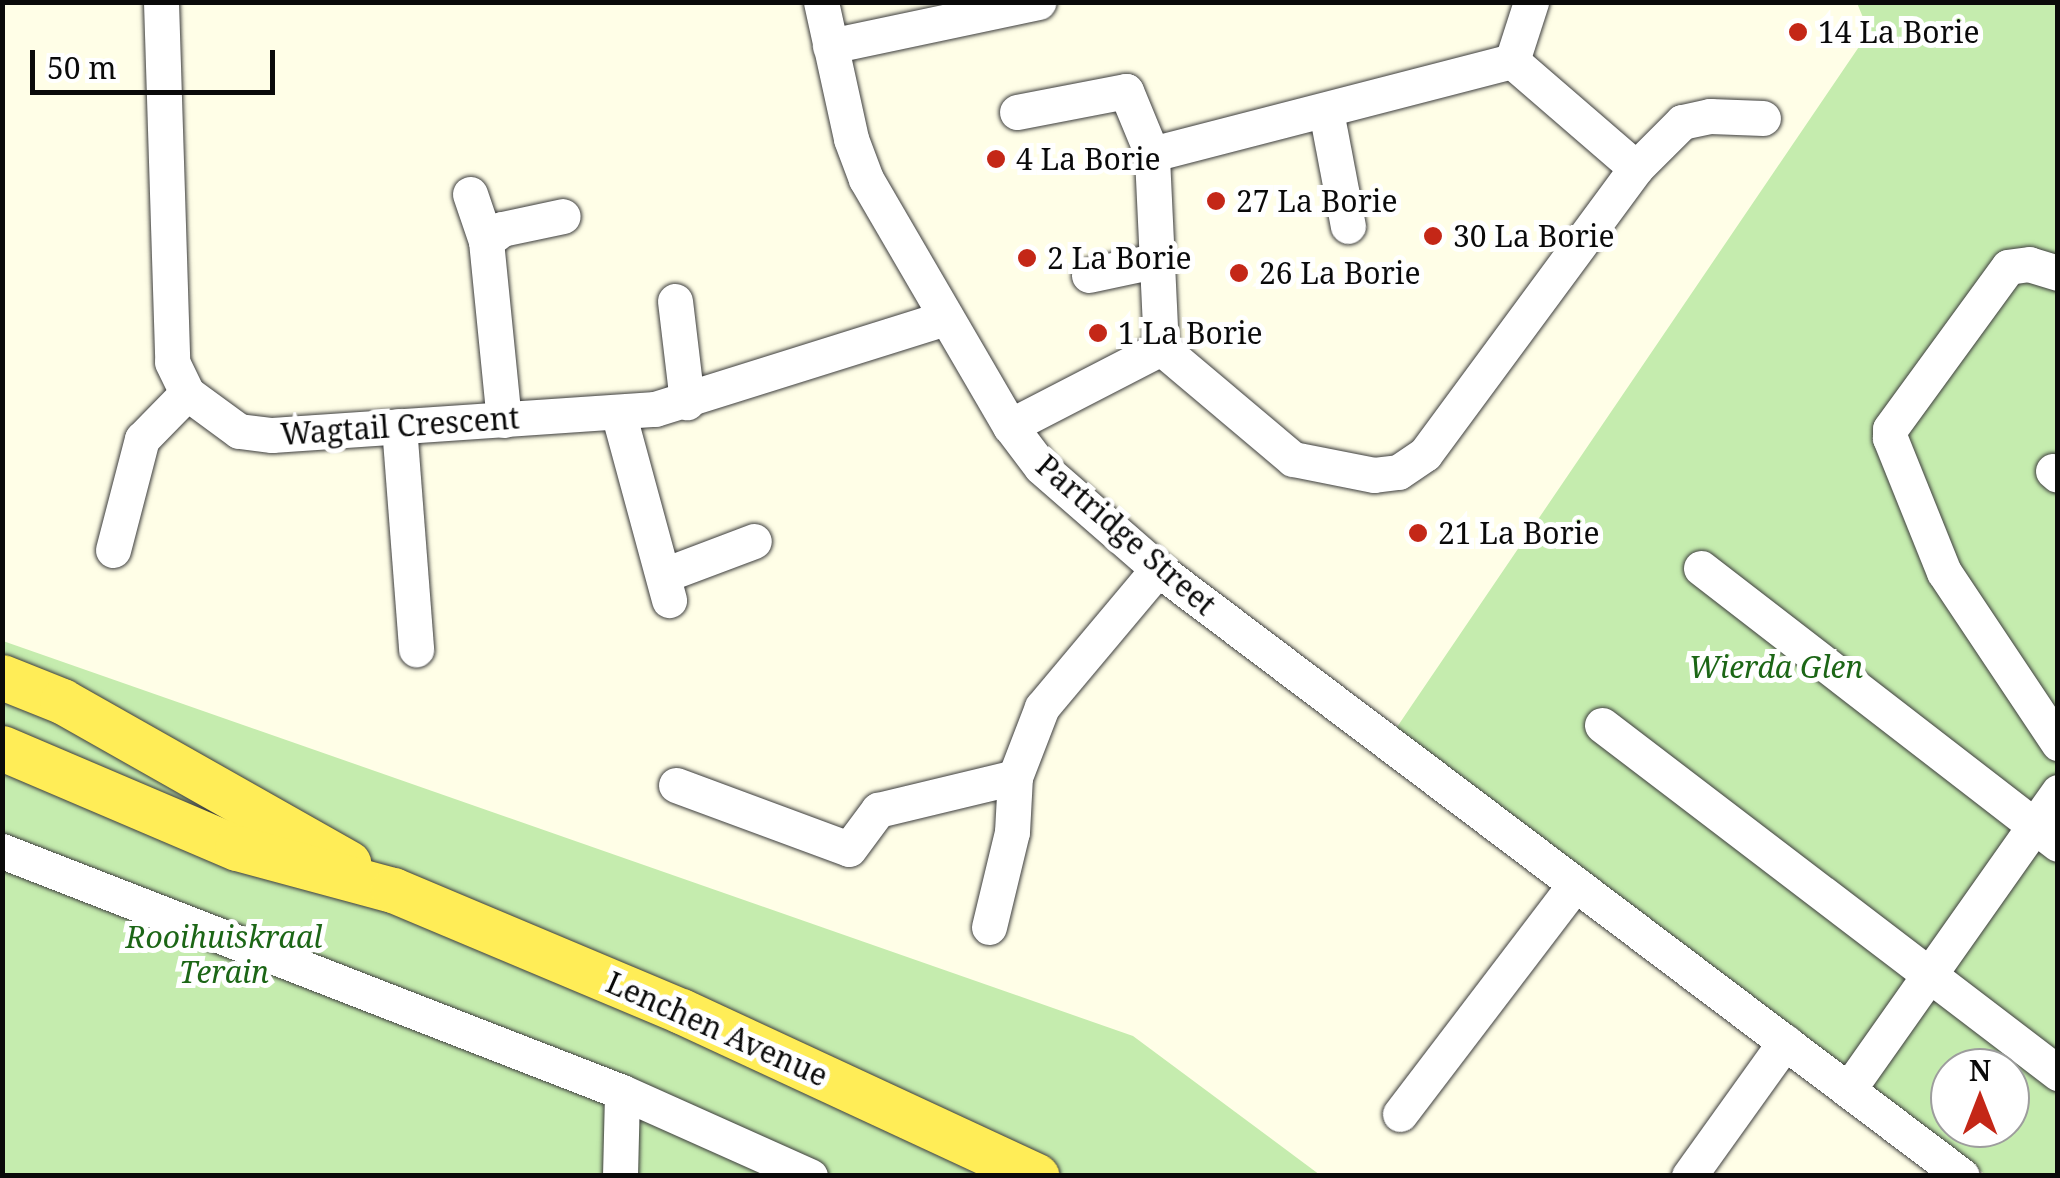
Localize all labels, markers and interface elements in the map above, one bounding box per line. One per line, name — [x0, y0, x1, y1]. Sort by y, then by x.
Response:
place label: 14 La Borie — [1818, 14, 1979, 50]
marker: 14 La Borie — [1787, 21, 1809, 43]
scale bar — [35, 30, 280, 92]
text: 50 m — [47, 47, 117, 88]
place label: 4 La Borie — [1016, 141, 1161, 177]
marker: 4 La Borie — [985, 148, 1007, 170]
place label: 27 La Borie — [1236, 183, 1397, 219]
marker: 27 La Borie — [1205, 190, 1227, 212]
place label: 30 La Borie — [1453, 218, 1614, 254]
marker: 30 La Borie — [1422, 225, 1444, 247]
place label: 2 La Borie — [1047, 240, 1192, 276]
marker: 2 La Borie — [1016, 247, 1038, 269]
place label: 26 La Borie — [1259, 255, 1420, 291]
marker: 26 La Borie — [1228, 262, 1250, 284]
place label: 1 La Borie — [1118, 315, 1263, 351]
marker: 1 La Borie — [1087, 322, 1109, 344]
street label: Wagtail Crescent — [279, 400, 521, 452]
street label: Partridge Street — [1029, 447, 1223, 623]
place label: 21 La Borie — [1438, 515, 1599, 551]
marker: 21 La Borie — [1407, 522, 1429, 544]
park label: Wierda Glen — [1689, 649, 1863, 685]
park label: Rooihuiskraal Terain — [126, 919, 322, 990]
street label: Lenchen Avenue — [601, 964, 833, 1094]
north arrow — [1930, 1048, 2030, 1148]
text: N — [1969, 1051, 1991, 1089]

